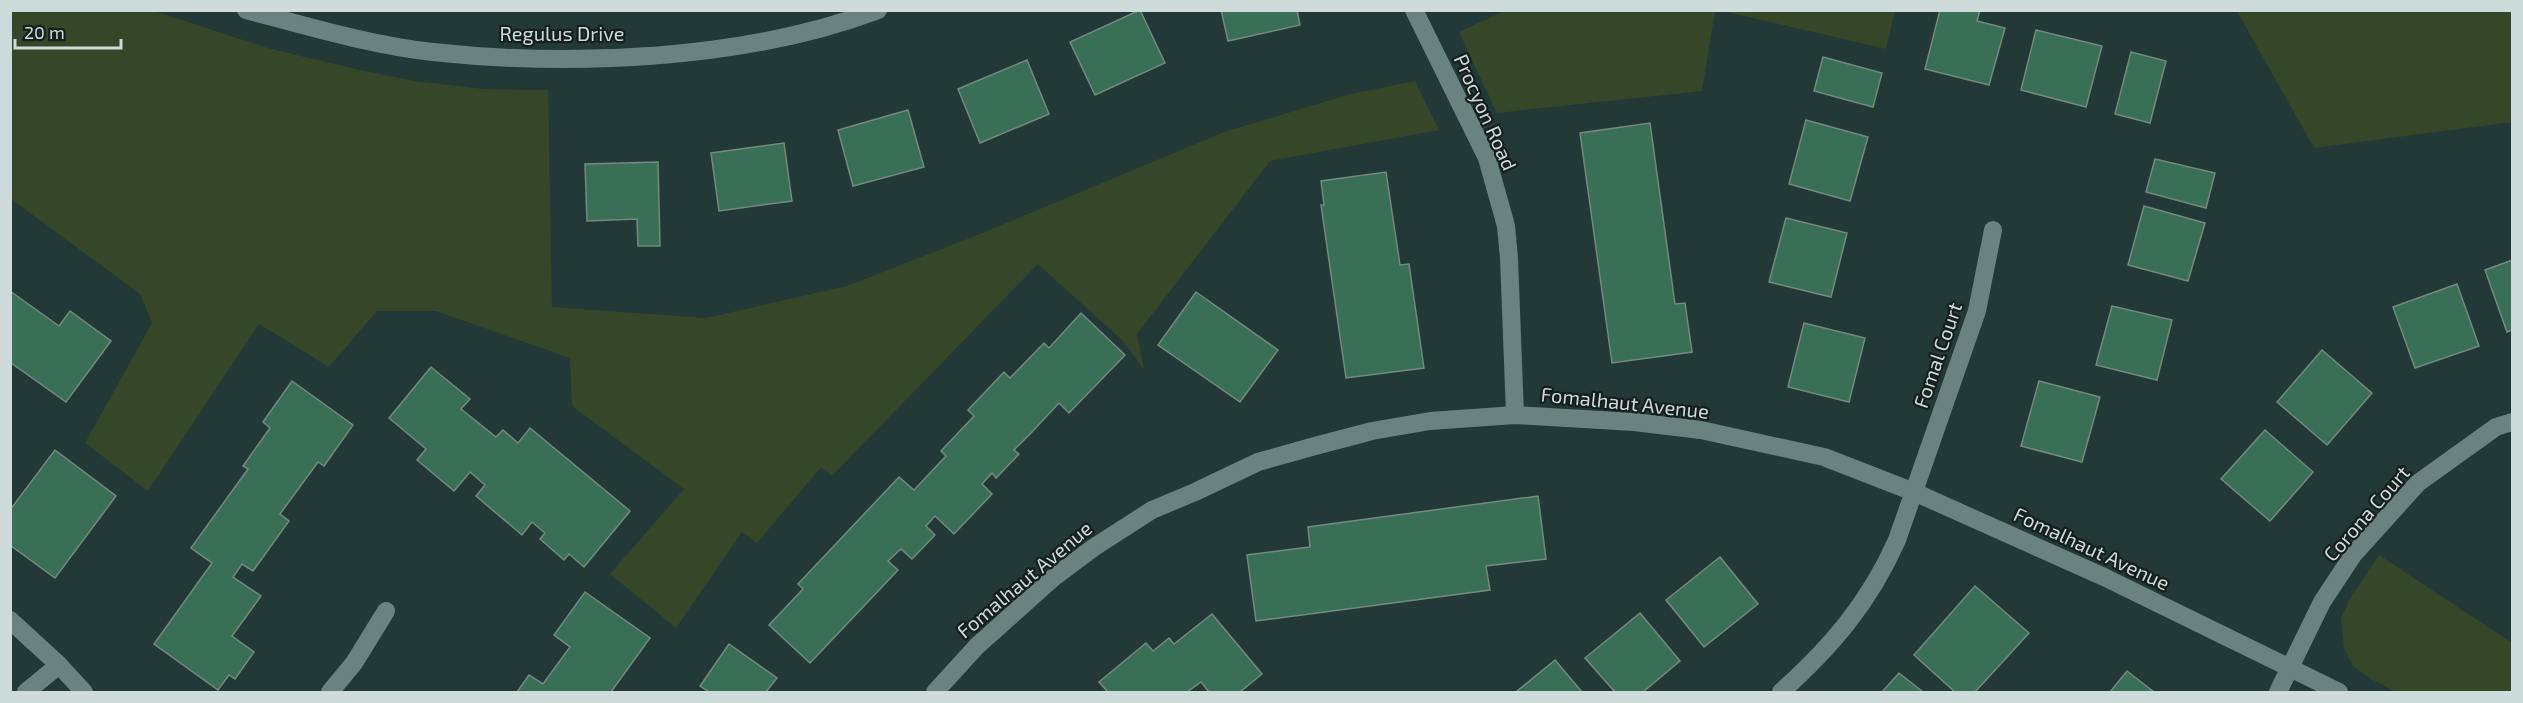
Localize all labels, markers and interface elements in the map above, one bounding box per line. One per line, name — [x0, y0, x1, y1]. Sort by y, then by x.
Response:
scale bar — [15, 12, 122, 50]
text: 20 m — [24, 21, 65, 43]
street label: Regulus Drive — [500, 21, 625, 45]
street label: Procyon Road — [1450, 50, 1522, 174]
street label: Fomal Court — [1908, 299, 1966, 411]
street label: Fomalhaut Avenue — [1540, 381, 1710, 423]
street label: Corona Court — [2318, 460, 2414, 566]
street label: Fomalhaut Avenue — [2010, 501, 2174, 595]
street label: Fomalhaut Avenue — [952, 516, 1096, 642]

